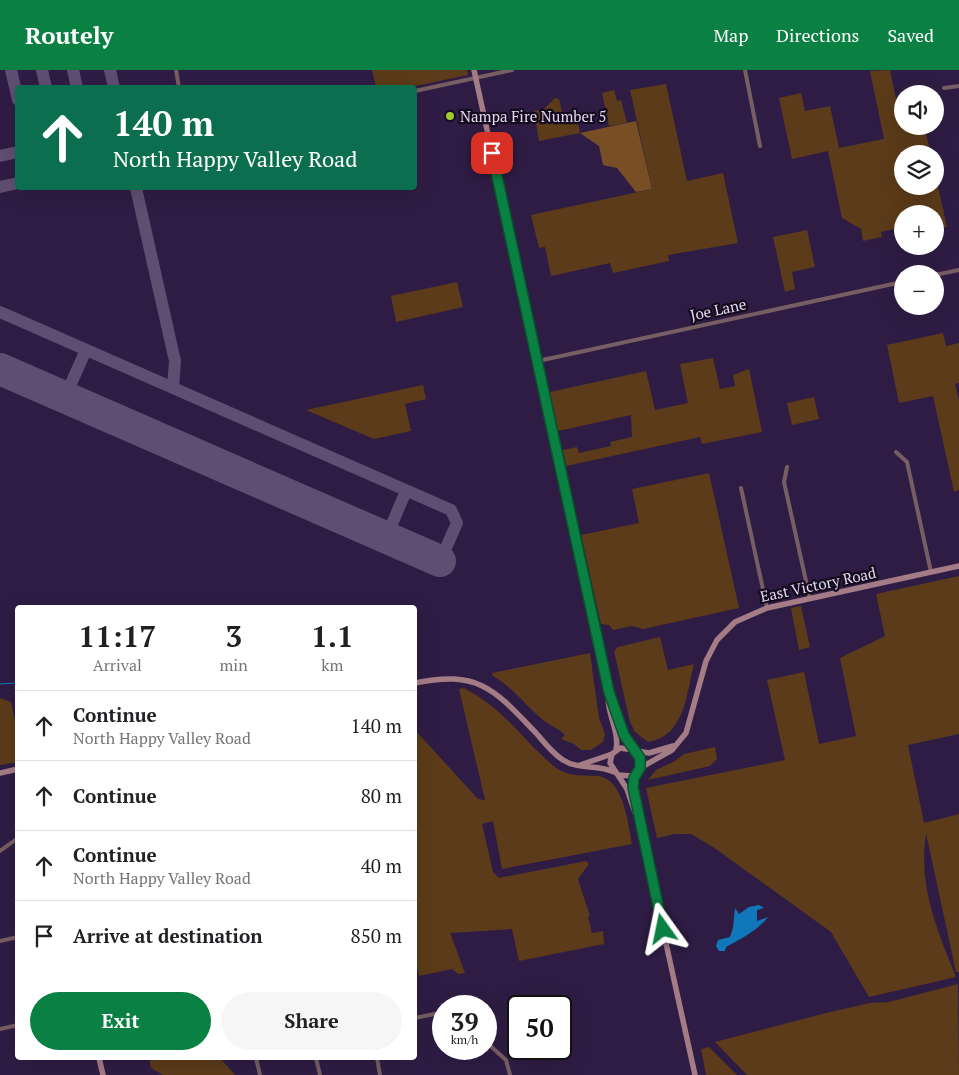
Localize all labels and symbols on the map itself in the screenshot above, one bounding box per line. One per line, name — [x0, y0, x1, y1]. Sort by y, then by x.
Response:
place label: Nampa Fire Number 5 — [460, 106, 607, 126]
marker: Nampa Fire Number 5 — [444, 110, 456, 122]
pin — [471, 132, 513, 174]
street label: Joe Lane — [688, 293, 748, 325]
street label: East Victory Road — [758, 562, 878, 606]
position arrow — [636, 902, 688, 954]
speed limit sign: 50 — [507, 995, 572, 1060]

